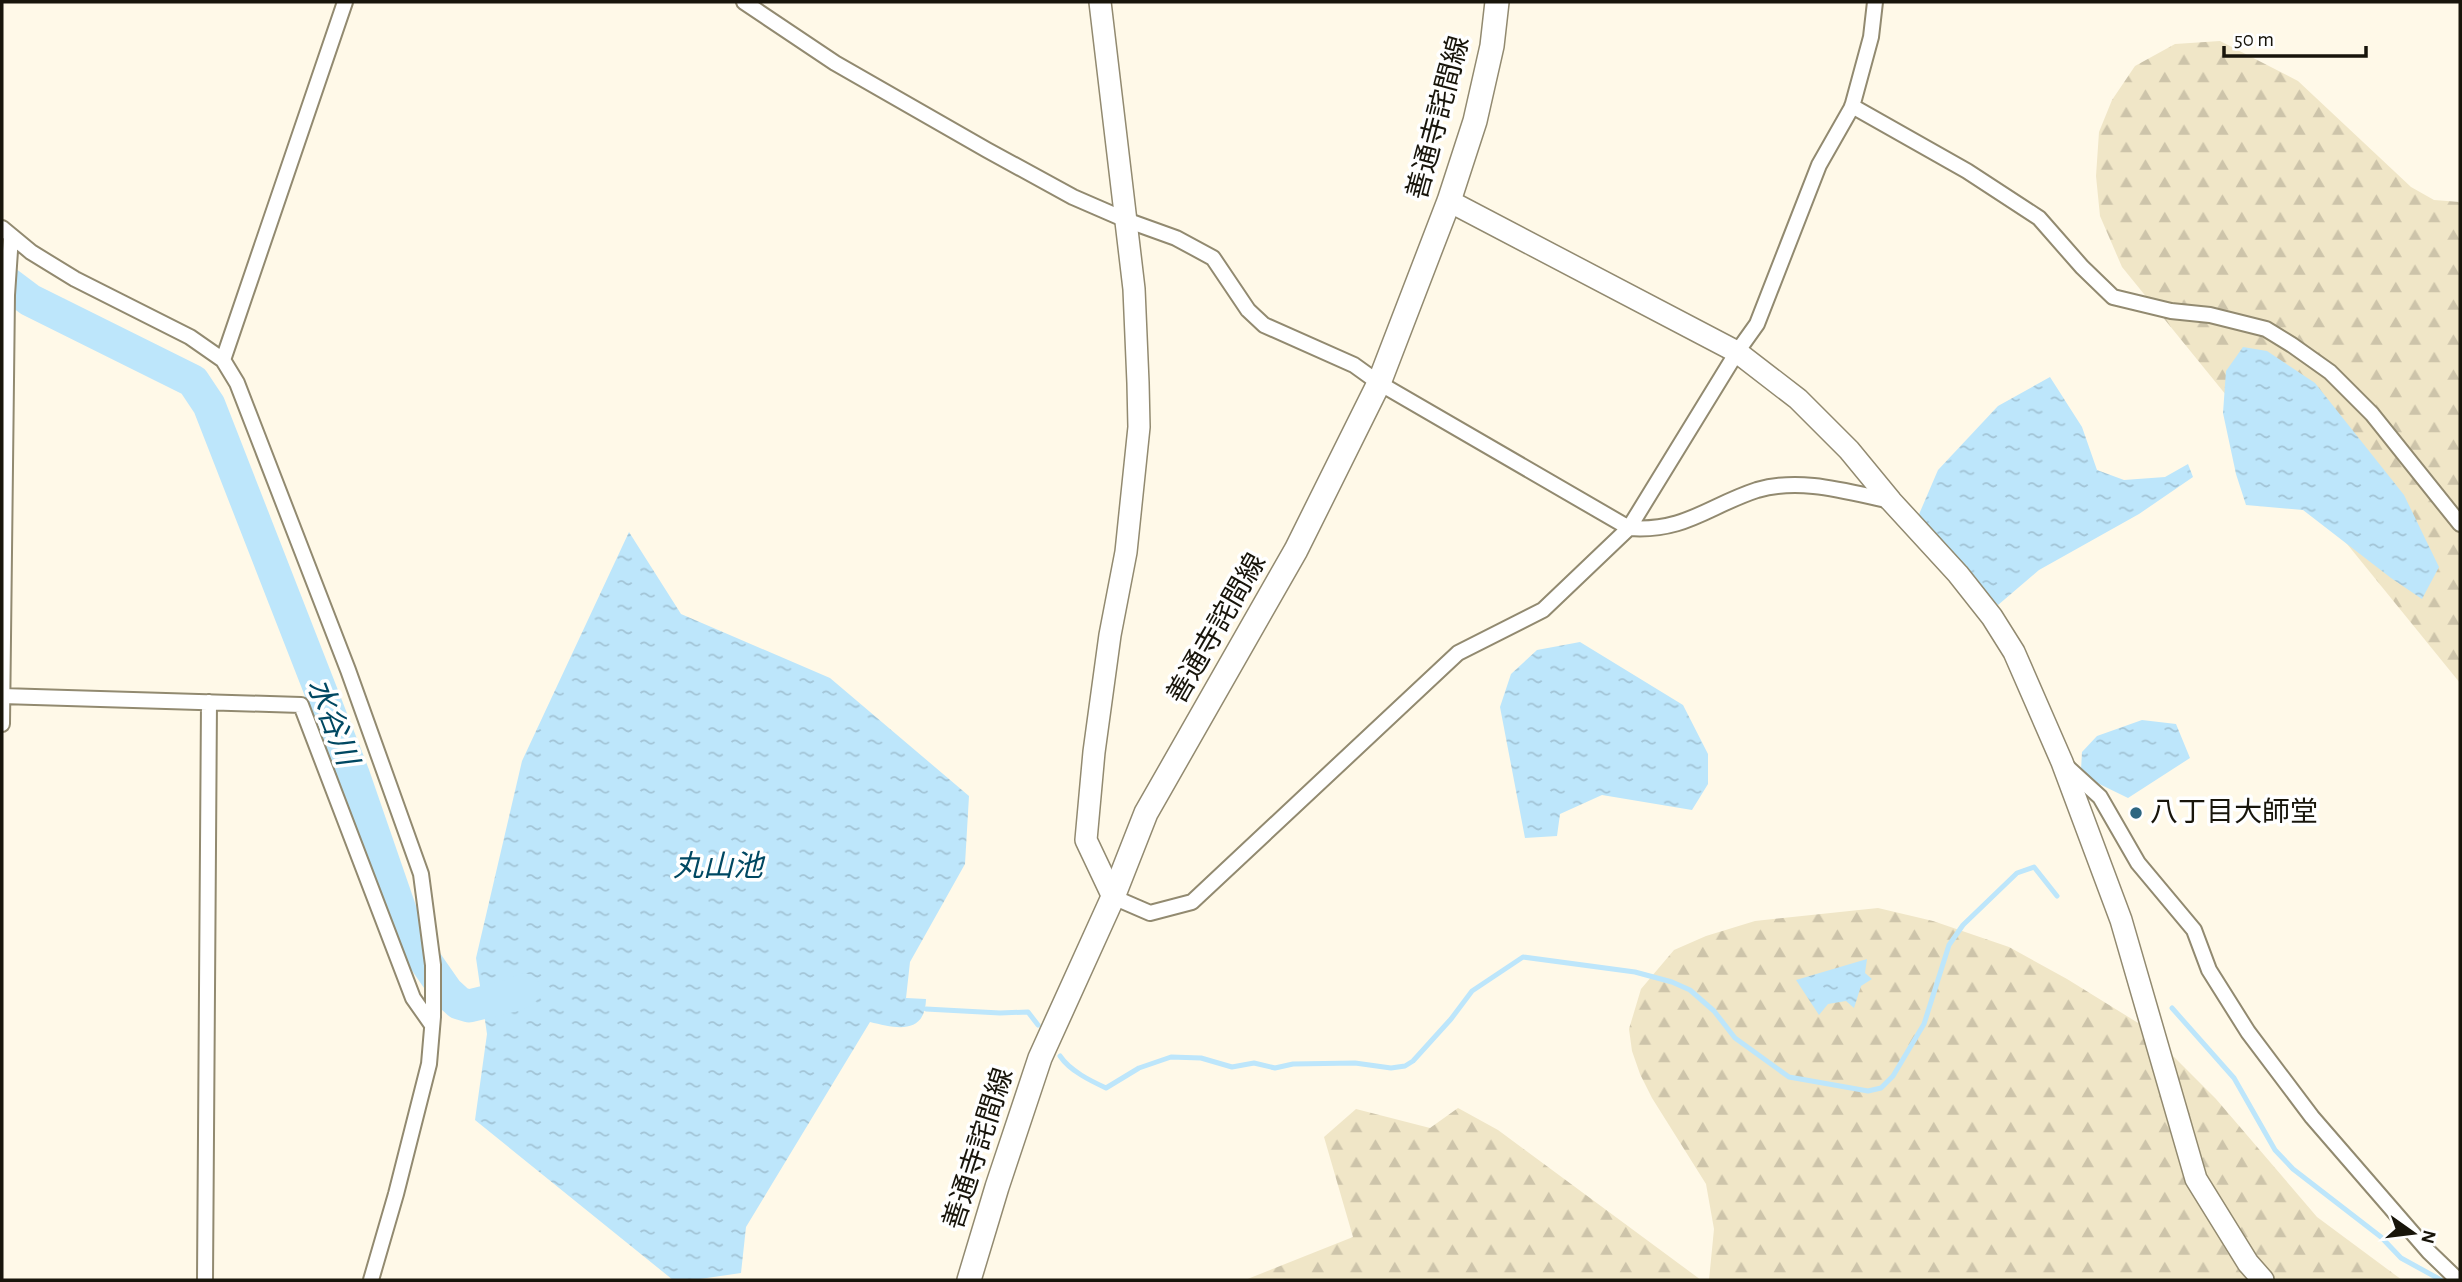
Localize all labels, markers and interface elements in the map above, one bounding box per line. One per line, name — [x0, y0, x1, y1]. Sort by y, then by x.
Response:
scale bar — [2224, 14, 2366, 58]
text: 50 m — [2234, 29, 2274, 50]
street label: 善通寺詫間線 — [1402, 33, 1474, 203]
street label: 善通寺詫間線 — [1161, 548, 1271, 709]
water label: 水谷川 — [302, 674, 365, 772]
place label: 八丁目大師堂 — [2150, 797, 2318, 827]
marker: 八丁目大師堂 — [2128, 805, 2144, 821]
water label: 丸山池 — [673, 850, 766, 882]
street label: 善通寺詫間線 — [938, 1064, 1018, 1233]
north arrow — [2378, 1198, 2448, 1268]
text: N — [2417, 1228, 2439, 1245]

